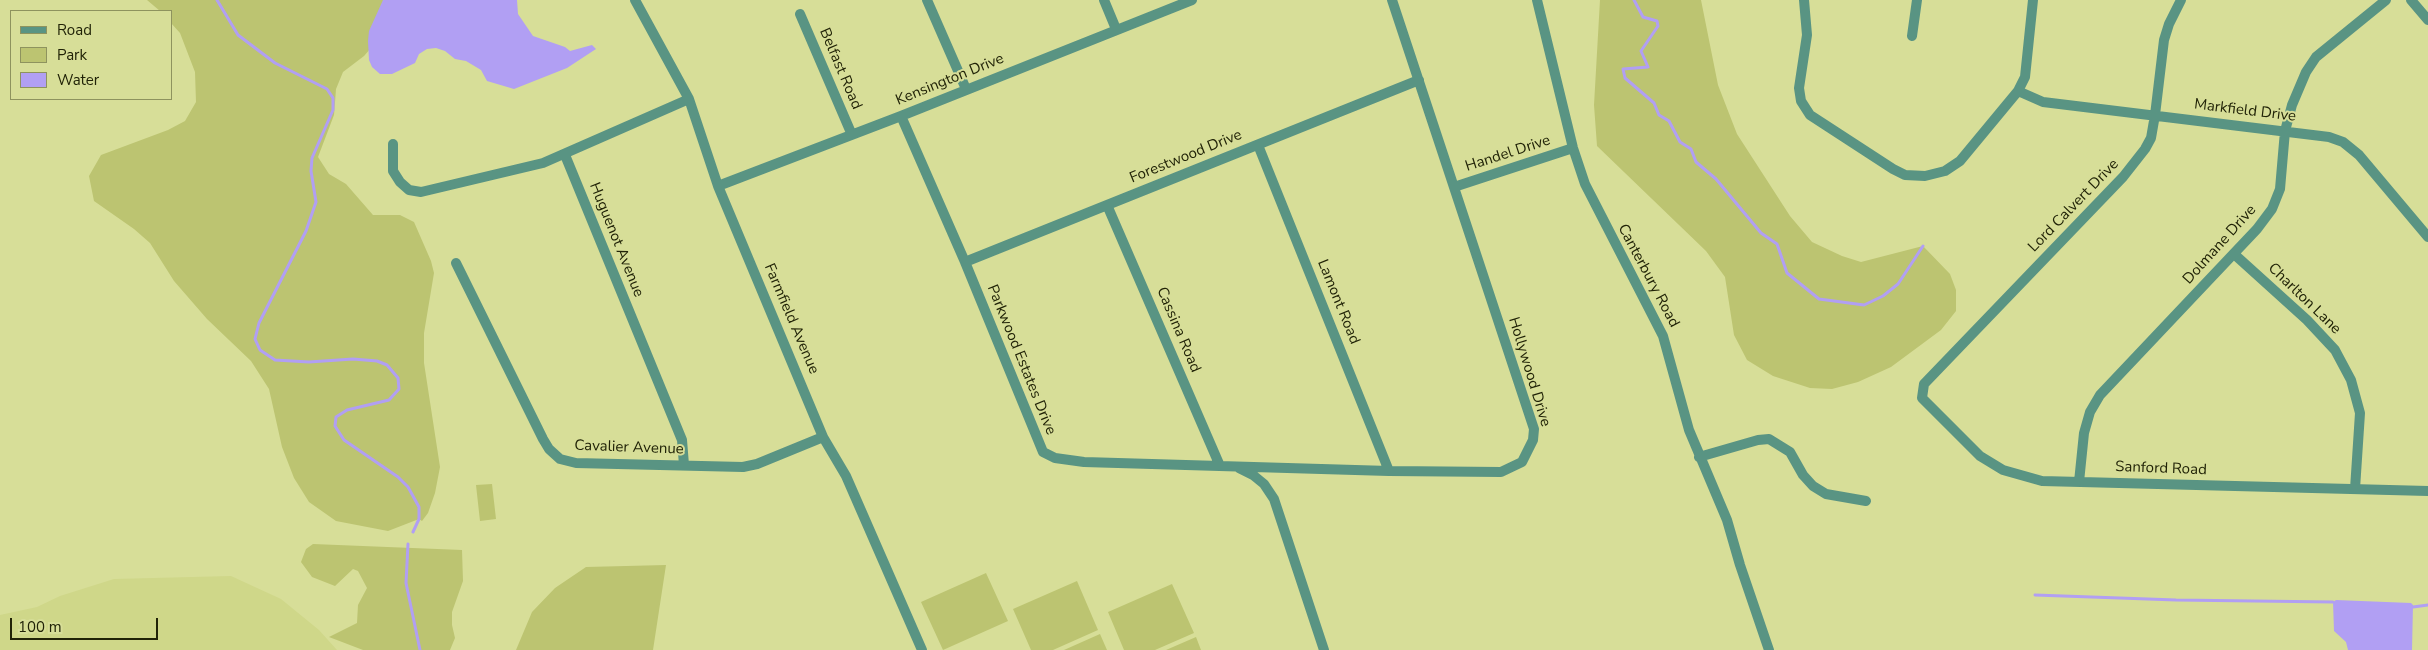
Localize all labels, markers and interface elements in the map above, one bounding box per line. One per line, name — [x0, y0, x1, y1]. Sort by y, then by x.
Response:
legend — [10, 10, 172, 100]
text: Road — [57, 20, 92, 40]
street label: Belfast Road — [815, 26, 865, 112]
text: Park — [57, 45, 87, 65]
street label: Kensington Drive — [893, 50, 1007, 110]
text: Water — [57, 70, 99, 90]
street label: Markfield Drive — [2193, 96, 2297, 126]
street label: Forestwood Drive — [1127, 126, 1245, 188]
street label: Handel Drive — [1463, 132, 1553, 176]
street label: Lord Calvert Drive — [2025, 156, 2123, 256]
street label: Huguenot Avenue — [585, 180, 647, 300]
street label: Dolmane Drive — [2180, 202, 2260, 288]
street label: Canterbury Road — [1613, 221, 1683, 331]
street label: Lamont Road — [1313, 257, 1363, 347]
street label: Charlton Lane — [2264, 260, 2344, 338]
street label: Farmfield Avenue — [760, 261, 822, 377]
street label: Parkwood Estates Drive — [983, 282, 1059, 438]
street label: Cassina Road — [1152, 285, 1204, 375]
street label: Hollywood Drive — [1504, 315, 1554, 429]
street label: Cavalier Avenue — [574, 437, 684, 459]
street label: Sanford Road — [2115, 458, 2207, 480]
scale bar — [12, 608, 160, 640]
text: 100 m — [18, 617, 62, 637]

